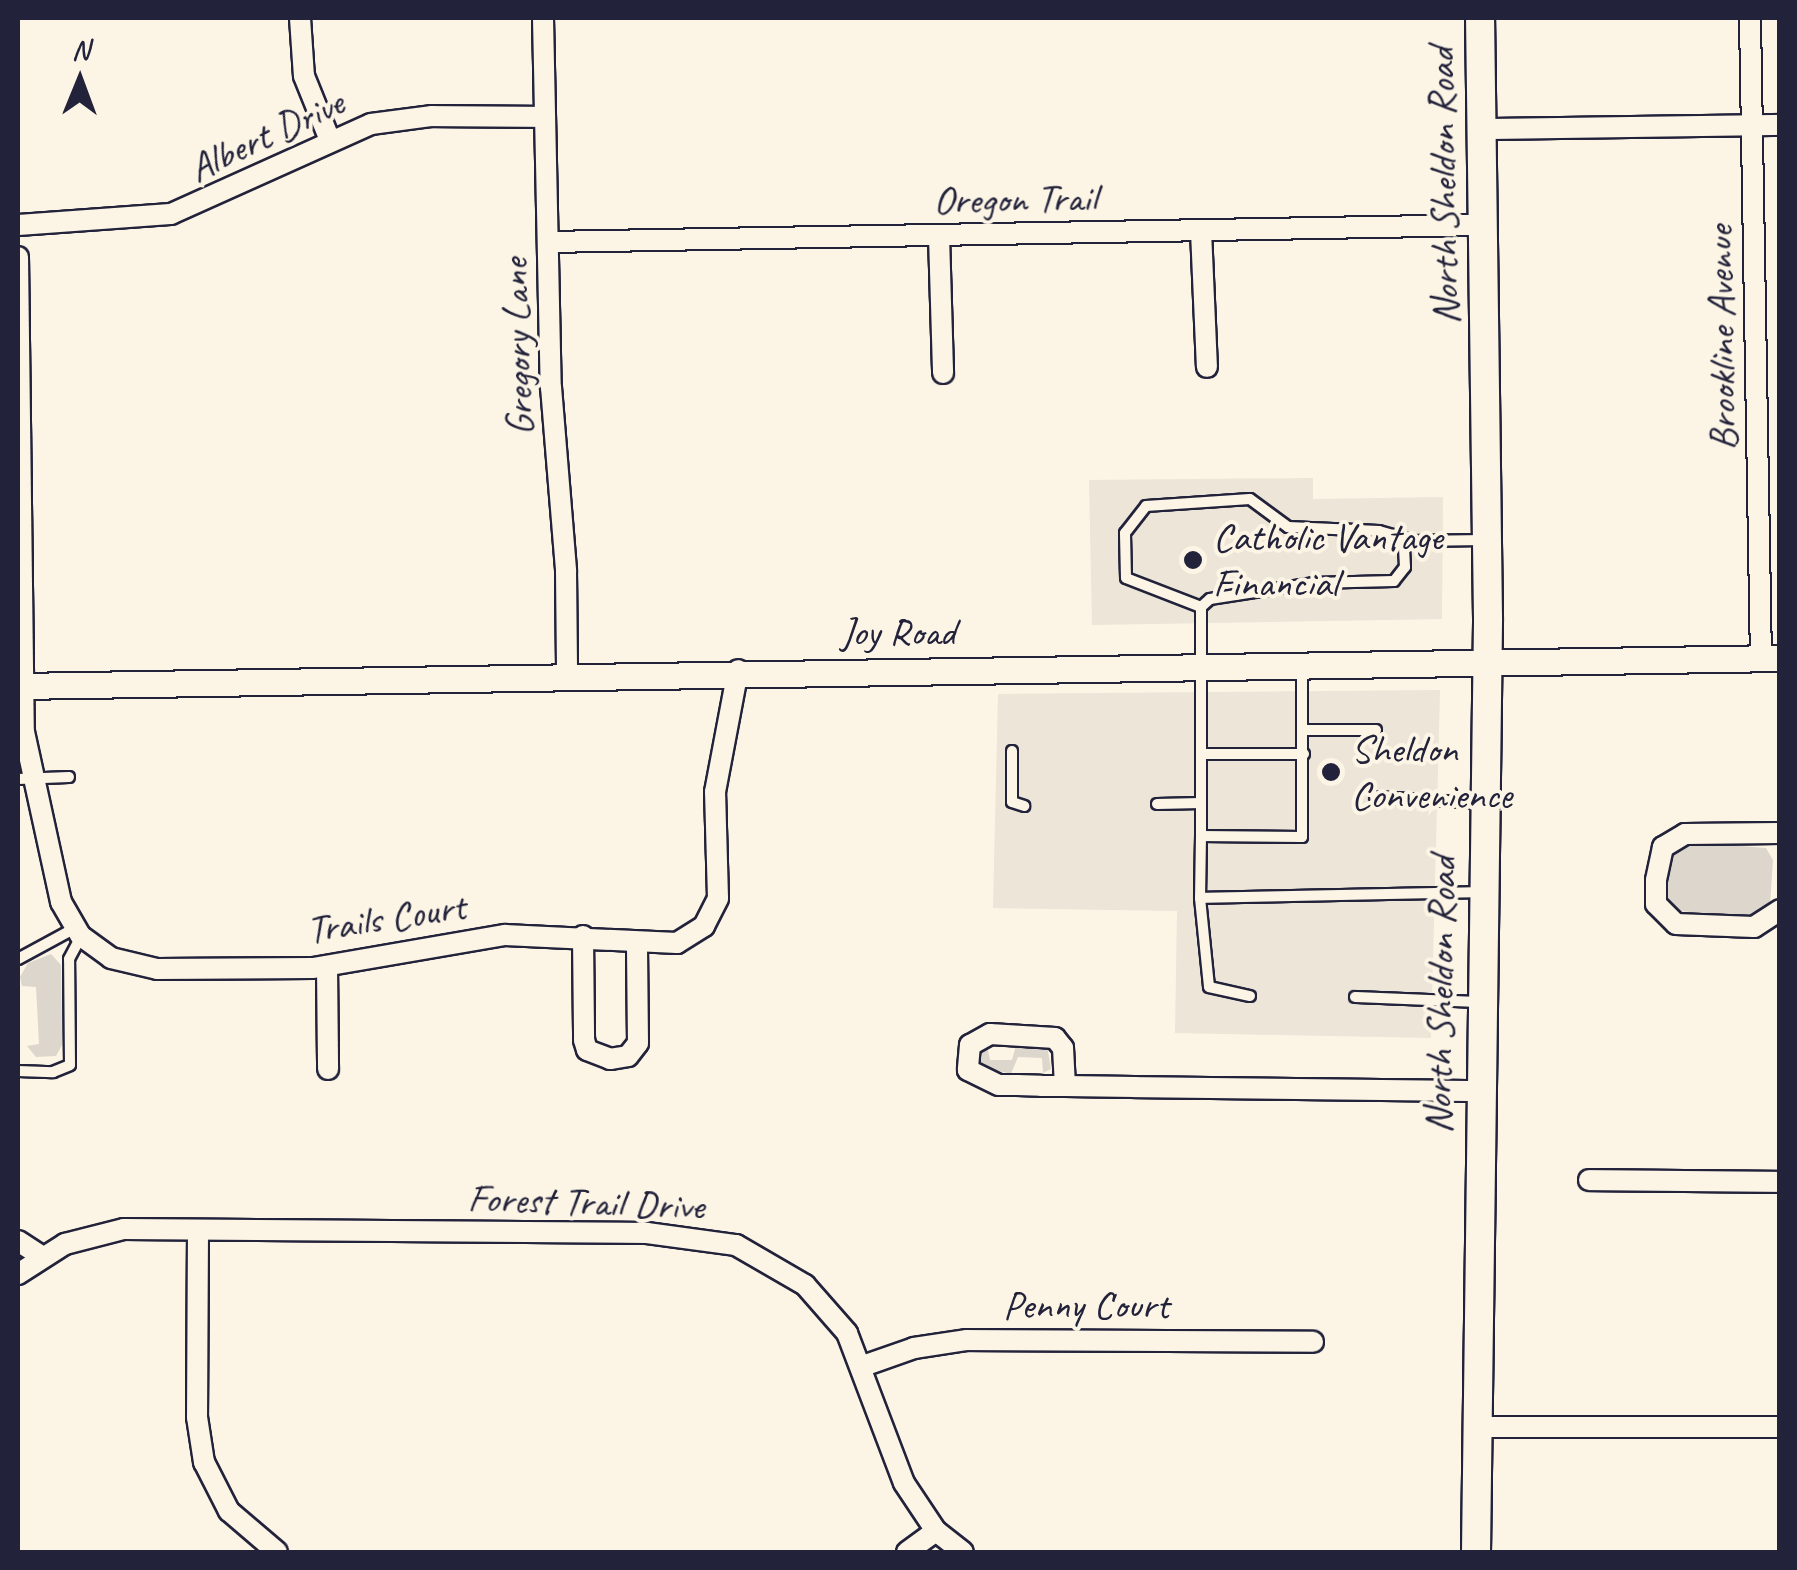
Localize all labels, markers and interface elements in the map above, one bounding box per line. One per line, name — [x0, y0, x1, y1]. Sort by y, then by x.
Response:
north arrow — [30, 30, 130, 130]
text: N — [72, 32, 90, 67]
street label: North Sheldon Road — [1417, 47, 1469, 325]
street label: Albert Drive — [180, 78, 352, 192]
street label: Oregon Trail — [932, 174, 1098, 224]
street label: Brookline Avenue — [1695, 225, 1747, 451]
street label: Gregory Lane — [490, 257, 544, 437]
place label: Catholic Vantage Financial — [1213, 513, 1443, 607]
marker: Catholic Vantage Financial — [1182, 549, 1204, 571]
street label: Joy Road — [840, 608, 956, 656]
place label: Sheldon Convenience — [1351, 725, 1512, 819]
marker: Sheldon Convenience — [1320, 761, 1342, 783]
street label: North Sheldon Road — [1414, 856, 1466, 1134]
street label: Trails Court — [303, 882, 469, 954]
street label: Forest Trail Drive — [466, 1174, 706, 1230]
street label: Penny Court — [1003, 1281, 1169, 1329]

